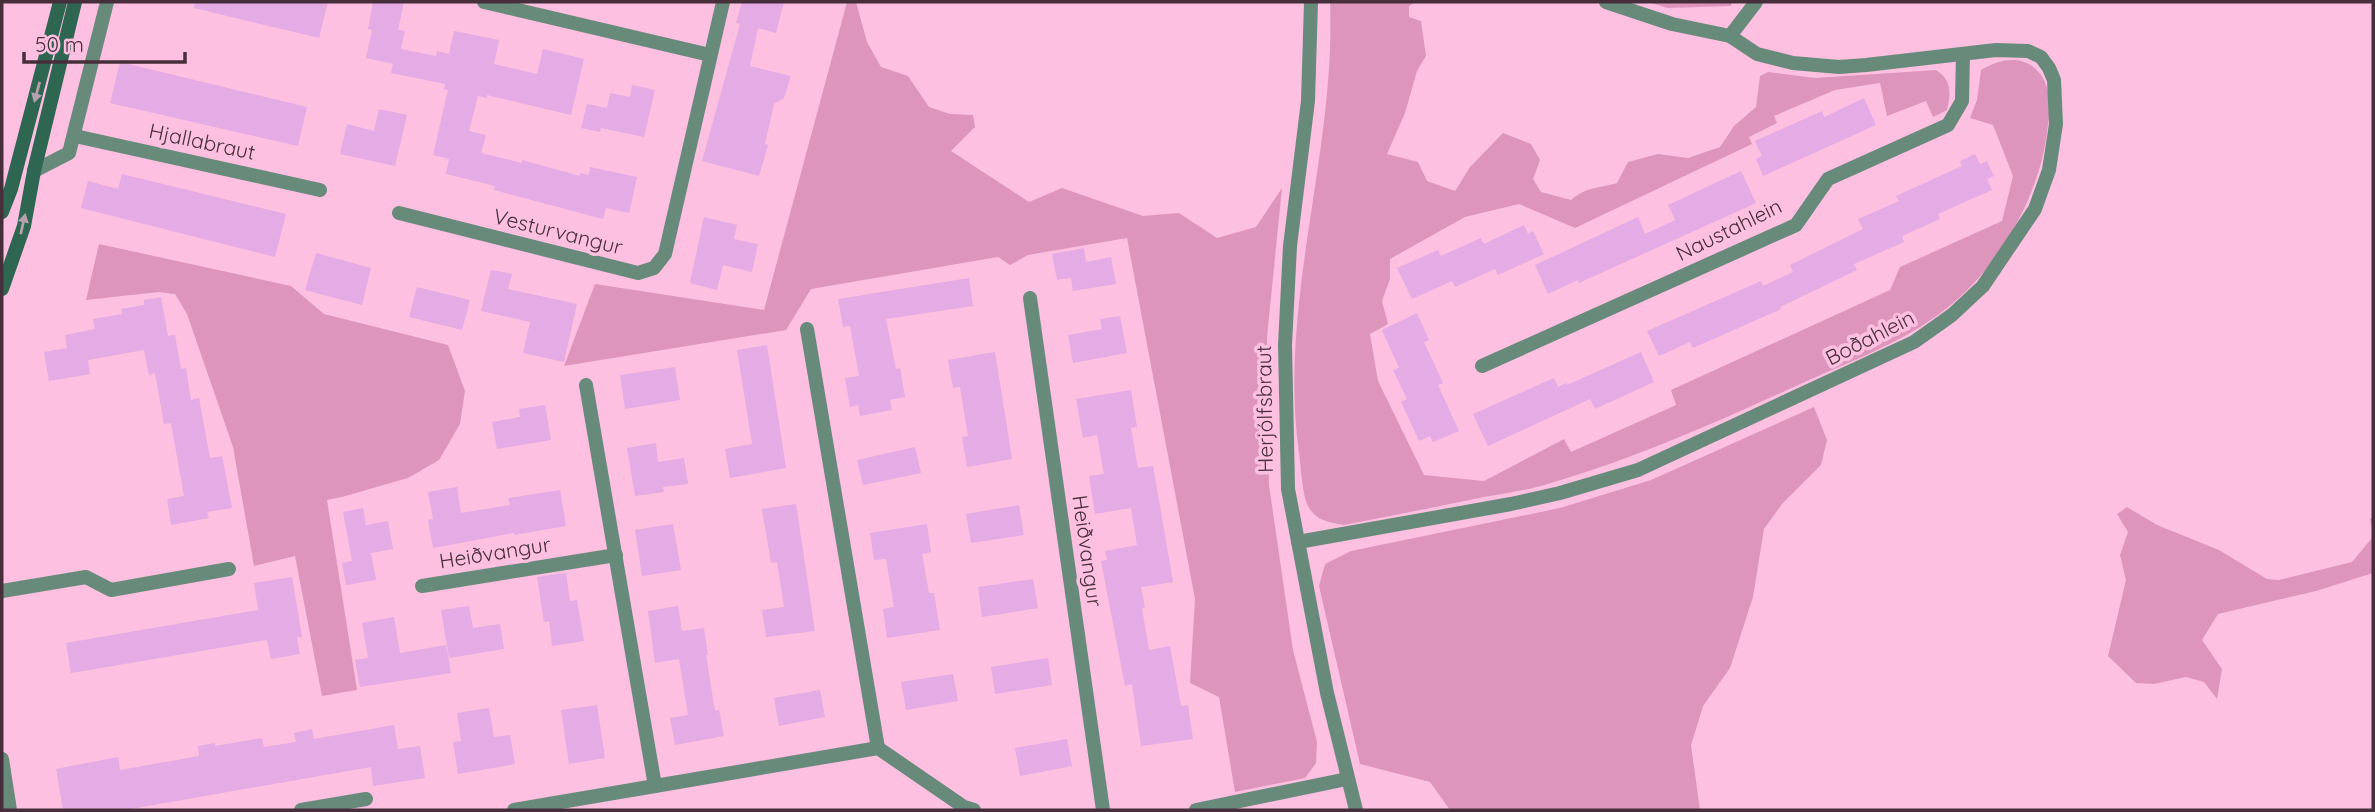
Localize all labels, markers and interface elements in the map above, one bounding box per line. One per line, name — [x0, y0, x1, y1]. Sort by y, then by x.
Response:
scale bar — [24, 21, 186, 65]
text: 50 m — [35, 31, 84, 57]
one-way arrow — [31, 81, 42, 103]
street label: Hjallabraut — [147, 117, 258, 165]
street label: Naustahlein — [1671, 192, 1786, 266]
street label: Vesturvangur — [491, 202, 626, 260]
one-way arrow — [18, 213, 29, 235]
street label: Boðahlein — [1821, 304, 1918, 371]
street label: Herjólfsbraut — [1250, 345, 1278, 473]
street label: Heiðvangur — [1067, 493, 1109, 608]
street label: Heiðvangur — [437, 530, 552, 574]

